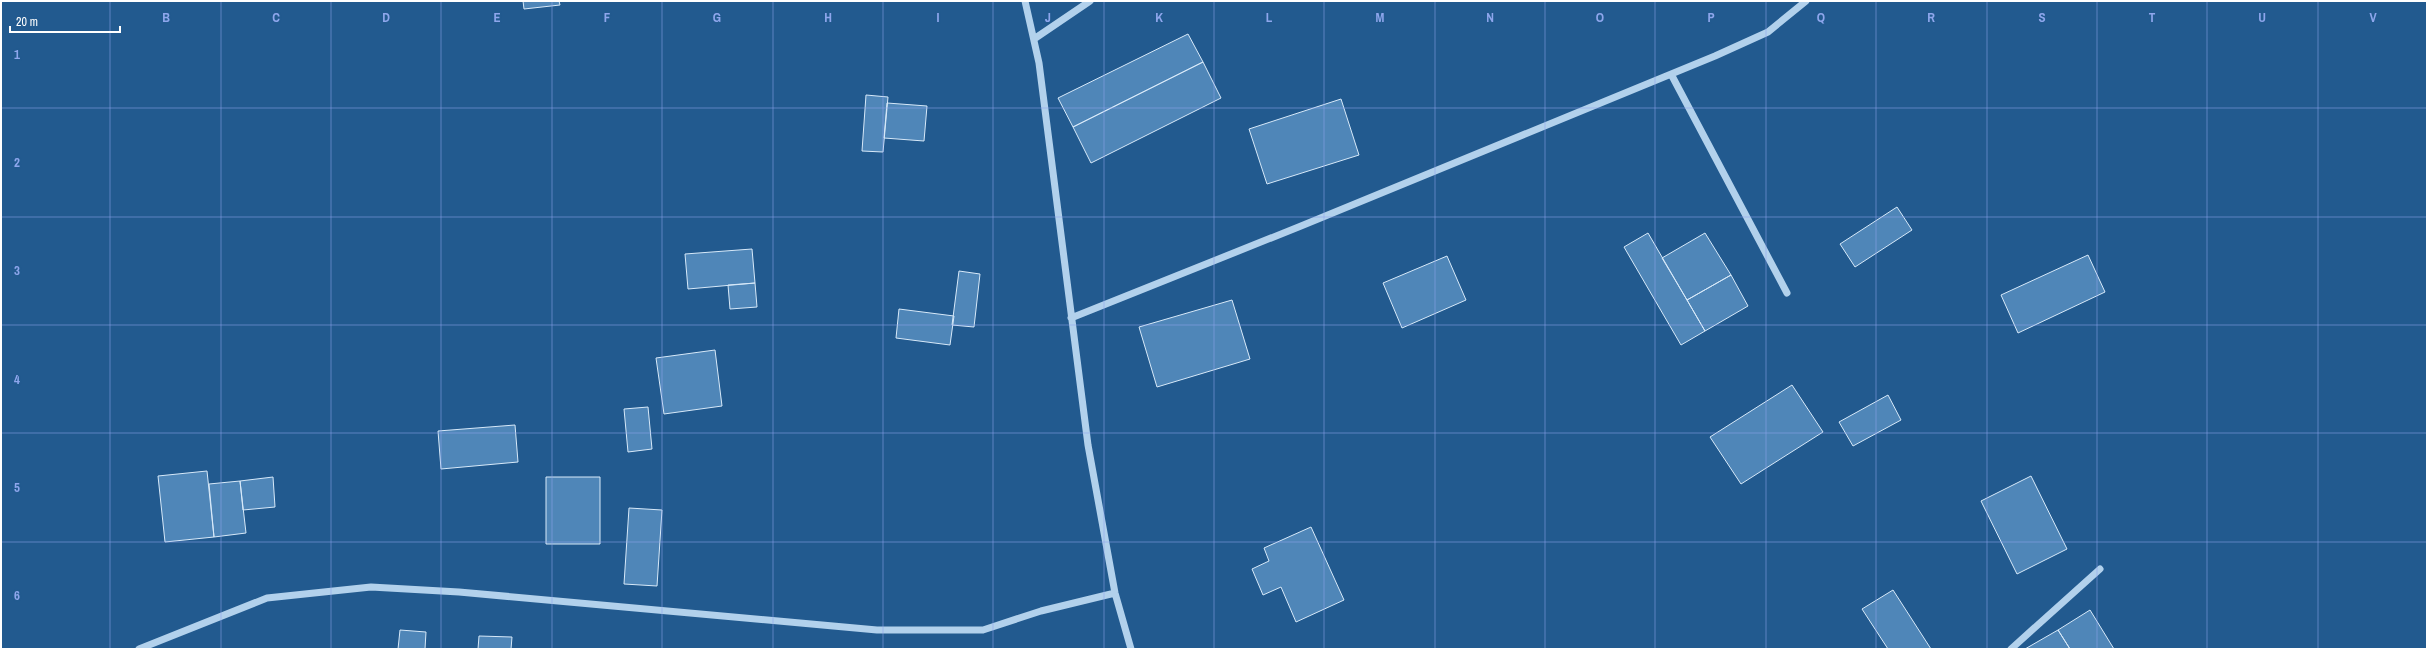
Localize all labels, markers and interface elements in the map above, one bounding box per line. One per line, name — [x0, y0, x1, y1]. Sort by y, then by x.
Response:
scale bar — [10, 8, 120, 34]
text: B — [162, 9, 170, 26]
text: C — [272, 9, 280, 26]
text: D — [382, 9, 390, 26]
text: E — [493, 9, 501, 26]
text: F — [604, 9, 611, 26]
text: G — [713, 9, 721, 26]
text: H — [824, 9, 832, 26]
text: I — [937, 9, 940, 26]
text: J — [1045, 9, 1051, 26]
text: K — [1155, 9, 1163, 26]
text: L — [1266, 9, 1273, 26]
text: M — [1376, 9, 1385, 26]
text: N — [1486, 9, 1494, 26]
text: O — [1596, 9, 1604, 26]
text: P — [1707, 9, 1715, 26]
text: Q — [1817, 9, 1825, 26]
text: R — [1927, 9, 1935, 26]
text: S — [2038, 9, 2046, 26]
text: T — [2149, 9, 2156, 26]
text: U — [2258, 9, 2266, 26]
text: V — [2369, 9, 2377, 26]
text: 20 m — [16, 14, 38, 30]
text: 1 — [14, 46, 20, 63]
text: 2 — [14, 154, 20, 171]
text: 3 — [14, 262, 20, 279]
text: 4 — [14, 371, 20, 388]
text: 5 — [14, 479, 20, 496]
text: 6 — [14, 587, 20, 604]

